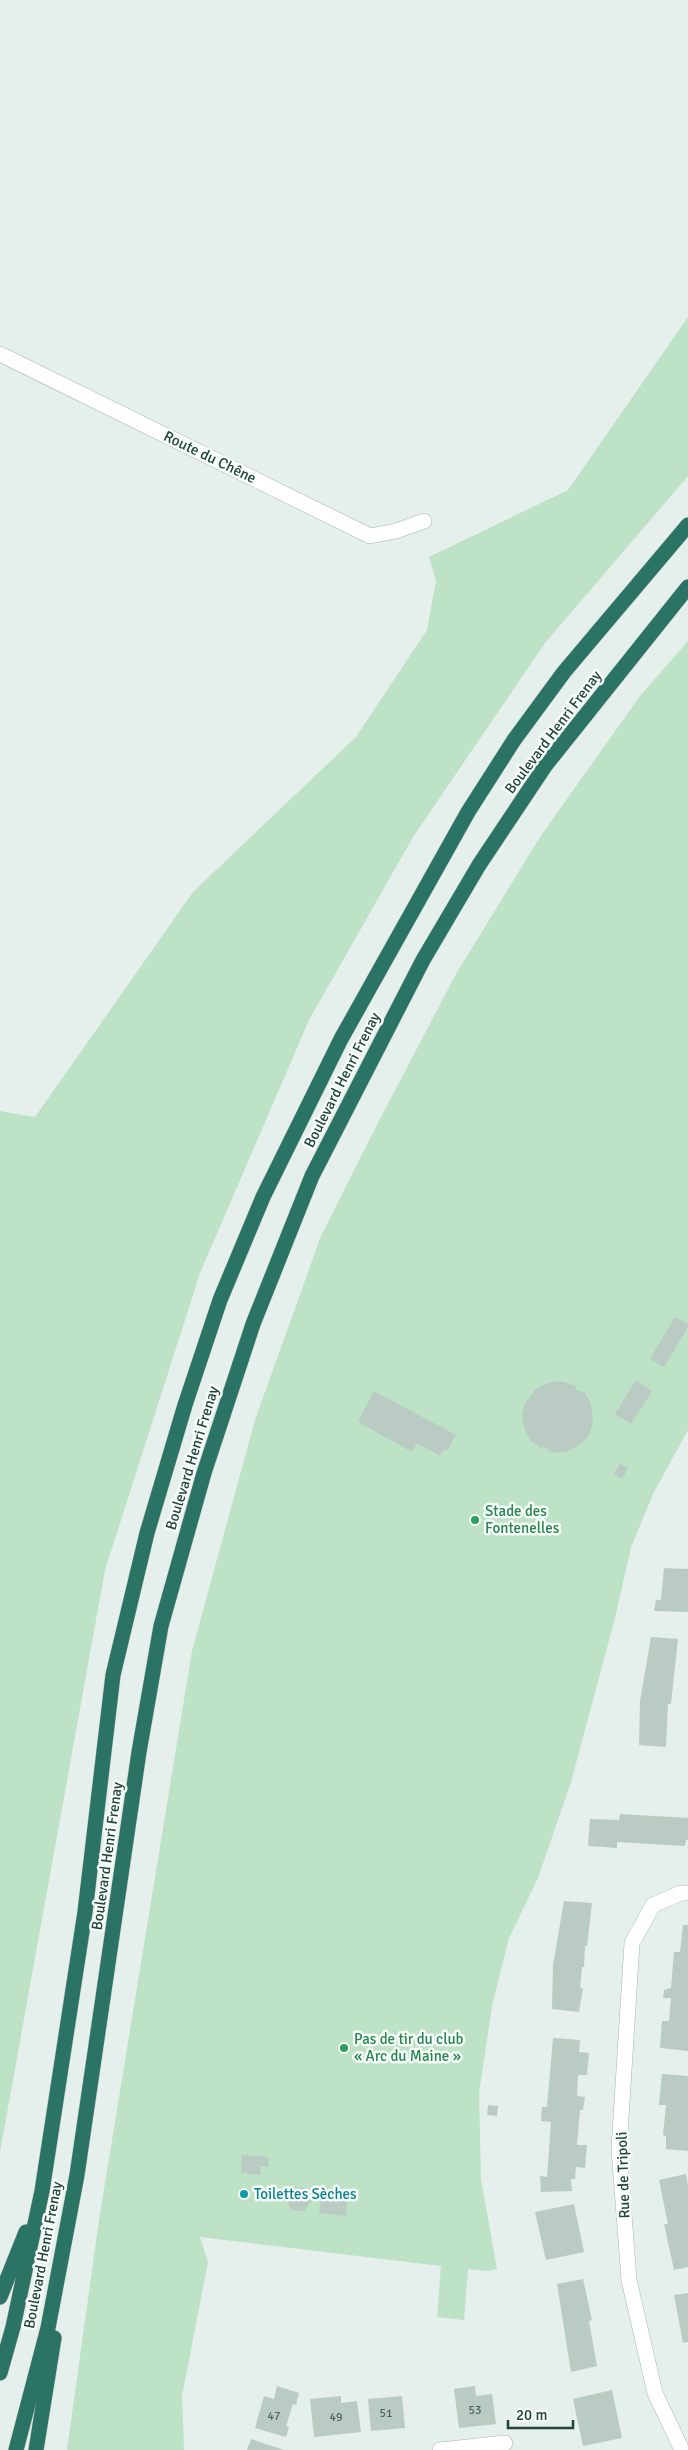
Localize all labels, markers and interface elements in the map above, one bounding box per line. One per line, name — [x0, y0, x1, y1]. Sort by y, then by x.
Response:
street label: Route du Chêne — [161, 427, 259, 487]
street label: Boulevard Henri Frenay — [501, 667, 605, 797]
street label: Boulevard Henri Frenay — [300, 1009, 384, 1151]
street label: Boulevard Henri Frenay — [162, 1384, 222, 1532]
place label: Stade des Fontenelles — [485, 1502, 560, 1537]
marker: Stade des Fontenelles — [469, 1514, 481, 1526]
street label: Boulevard Henri Frenay — [88, 1781, 126, 1931]
place label: Pas de tir du club « Arc du Maine » — [354, 2030, 464, 2065]
marker: Pas de tir du club « Arc du Maine » — [338, 2042, 350, 2054]
street label: Rue de Tripoli — [612, 2131, 634, 2219]
street label: Boulevard Henri Frenay — [20, 2180, 66, 2330]
place label: Toilettes Sèches — [254, 2185, 357, 2203]
marker: Toilettes Sèches — [238, 2188, 250, 2200]
scale bar — [508, 2398, 573, 2430]
house number: 53 — [469, 2403, 481, 2418]
house number: 51 — [380, 2406, 392, 2421]
text: 20 m — [516, 2406, 547, 2424]
house number: 47 — [268, 2409, 280, 2424]
house number: 49 — [330, 2410, 342, 2425]

